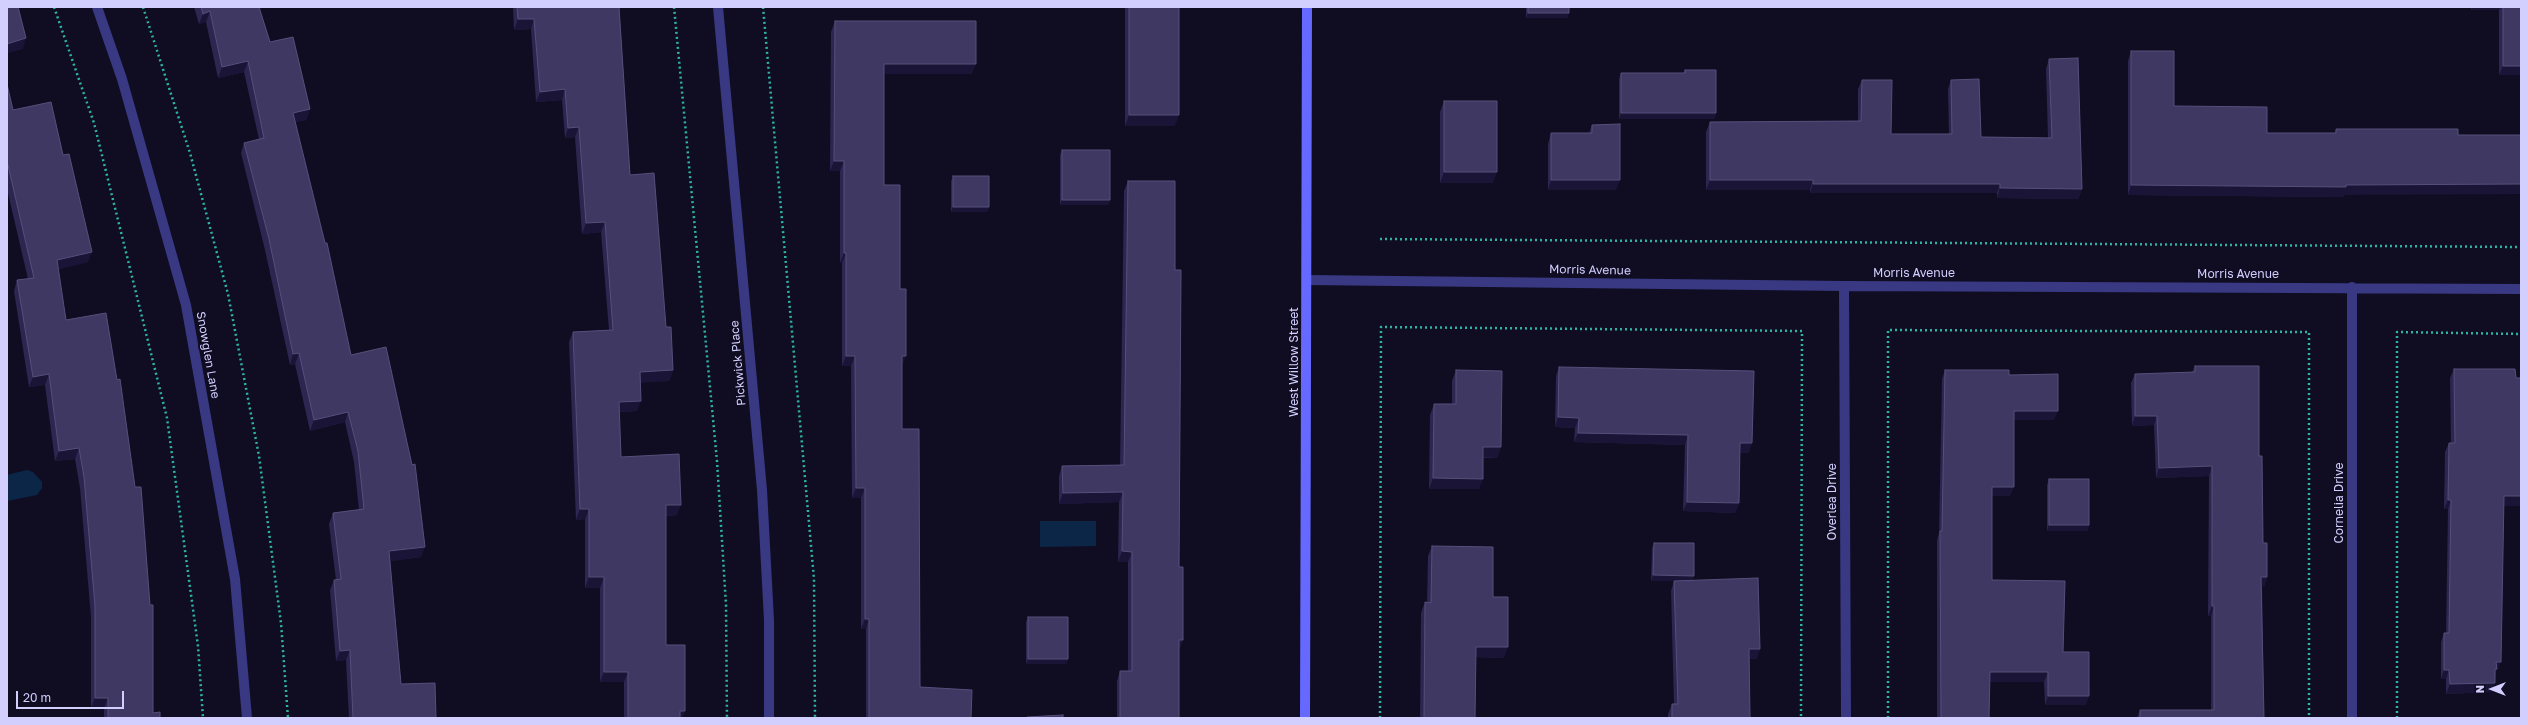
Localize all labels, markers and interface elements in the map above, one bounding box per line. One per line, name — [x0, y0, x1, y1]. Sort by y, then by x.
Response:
street label: Morris Avenue — [1549, 262, 1631, 278]
street label: Morris Avenue — [1873, 266, 1955, 280]
street label: Morris Avenue — [2197, 267, 2279, 281]
street label: West Willow Street — [1287, 307, 1301, 417]
street label: Snowglen Lane — [193, 310, 223, 400]
street label: Pickwick Place — [727, 320, 749, 406]
street label: Overlea Drive — [1825, 463, 1839, 541]
street label: Cornelia Drive — [2332, 463, 2346, 543]
north arrow — [2472, 669, 2512, 709]
scale bar — [18, 683, 126, 709]
text: N — [2473, 685, 2486, 693]
text: 20 m — [23, 690, 51, 705]

